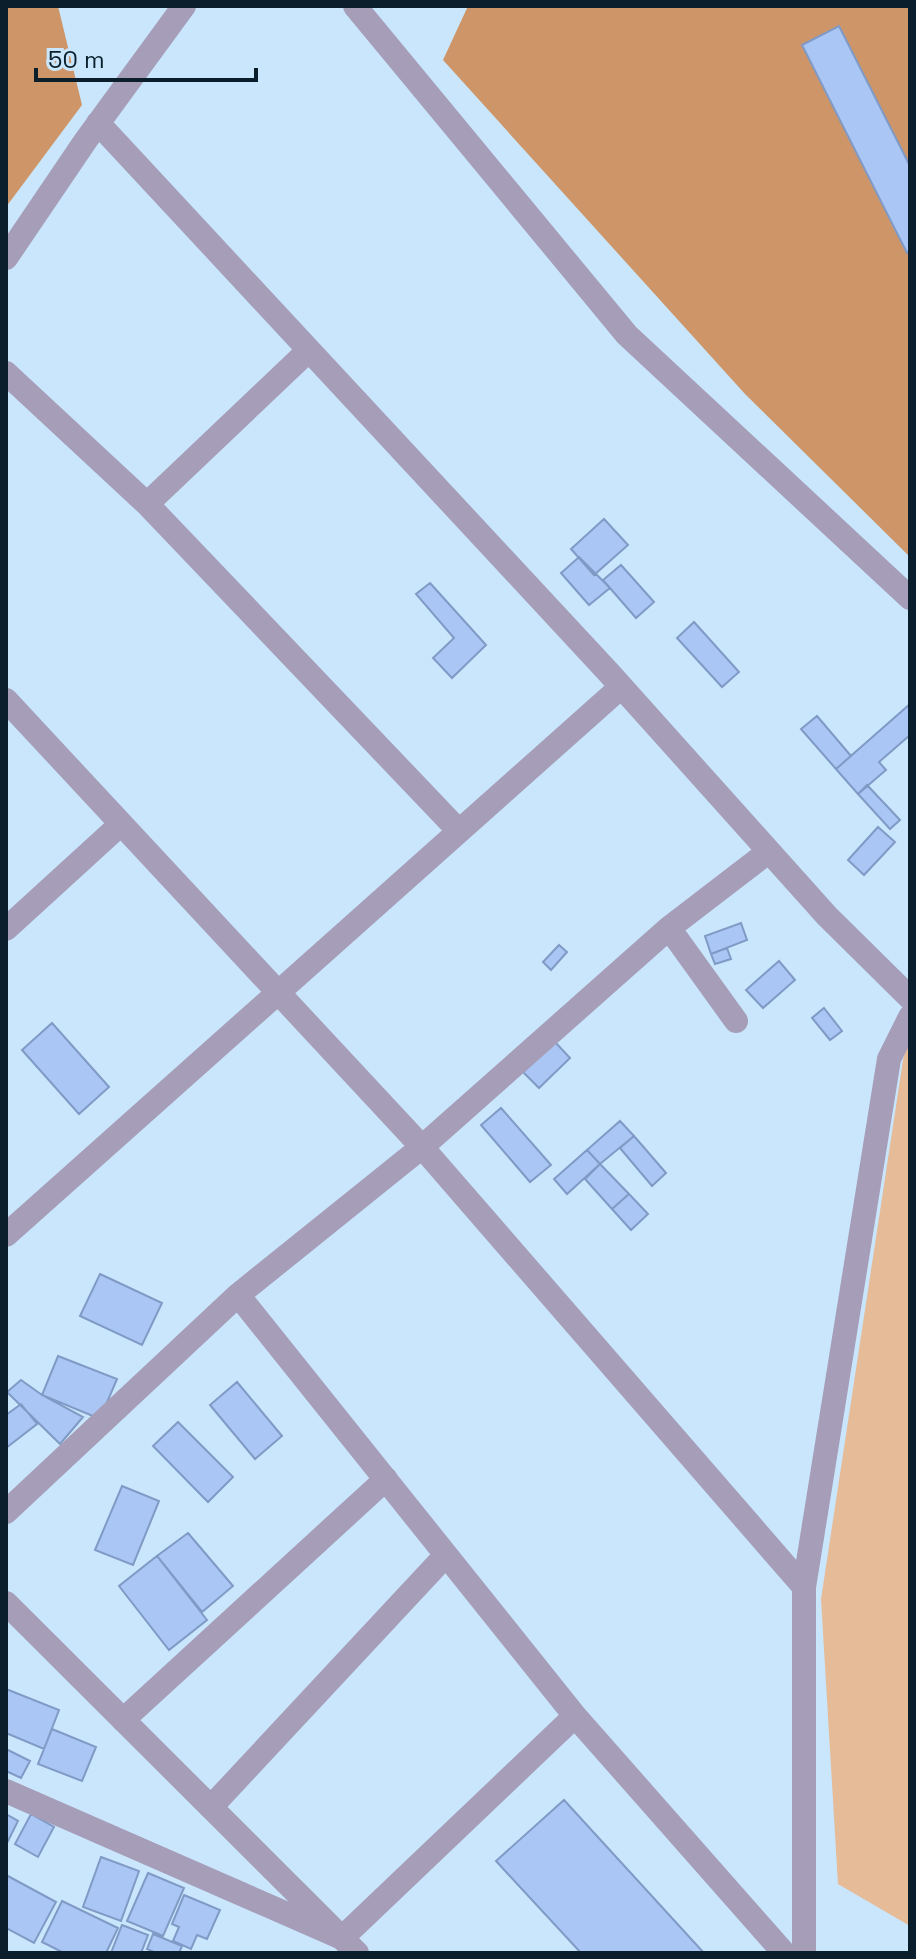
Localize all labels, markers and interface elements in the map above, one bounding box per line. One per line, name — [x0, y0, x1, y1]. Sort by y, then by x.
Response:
scale bar — [36, 32, 256, 82]
text: 50 m — [48, 44, 105, 75]

